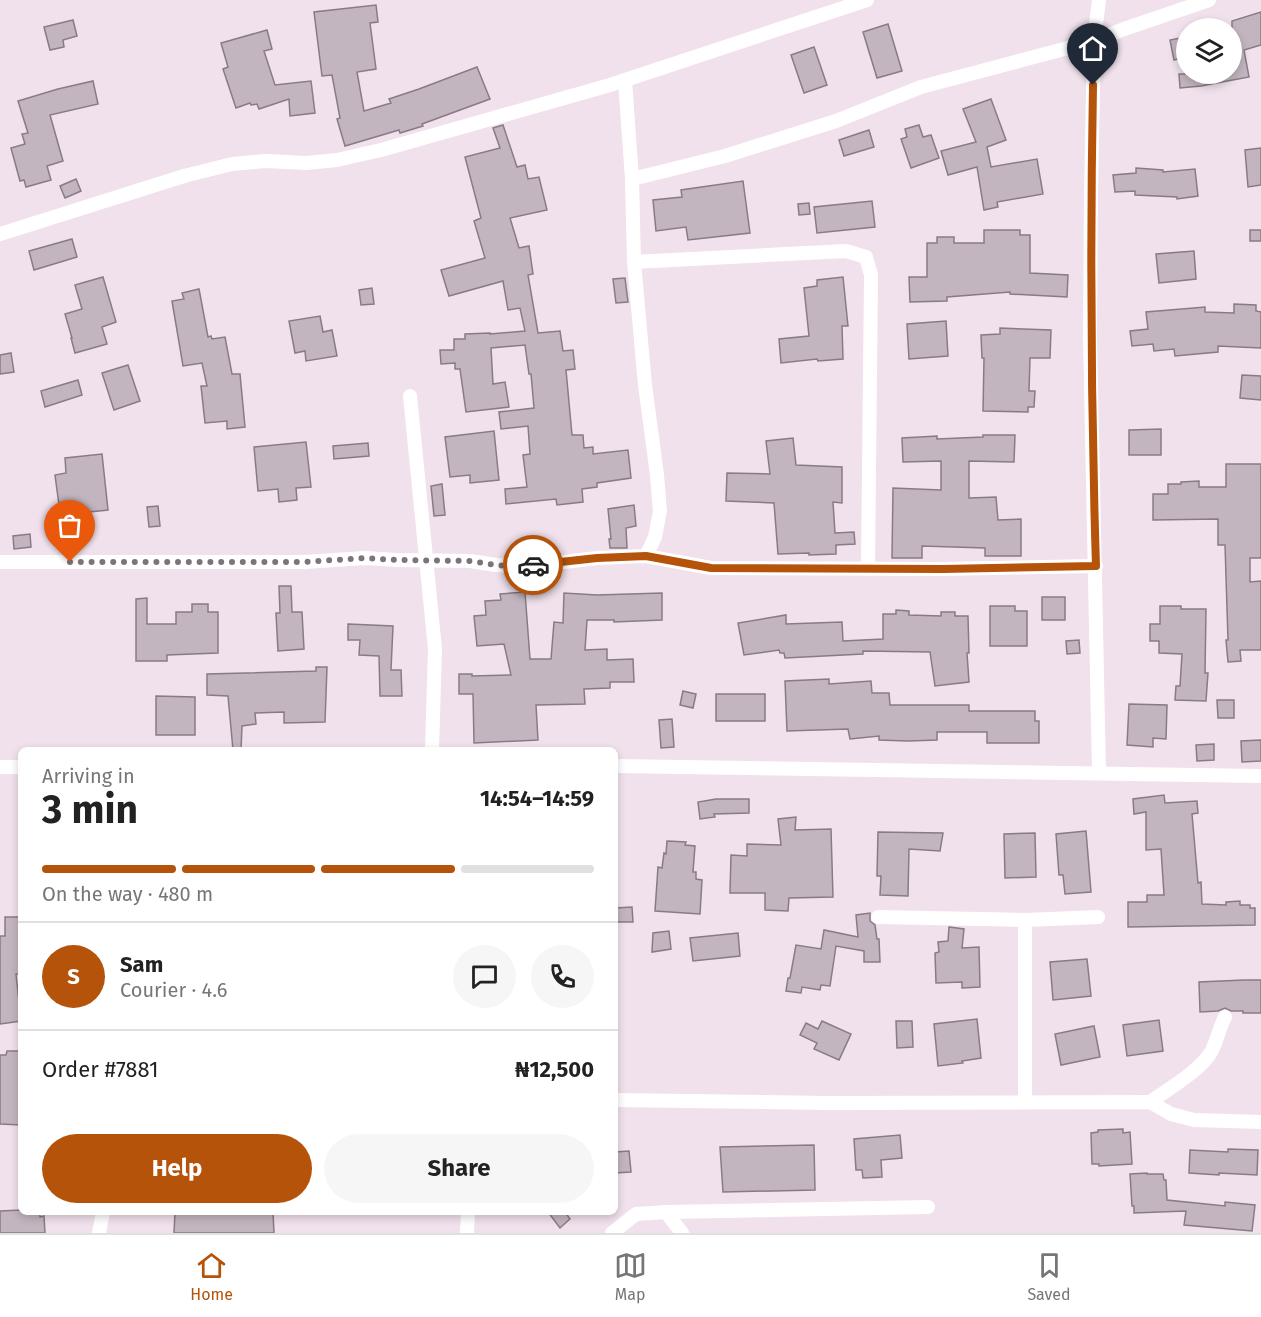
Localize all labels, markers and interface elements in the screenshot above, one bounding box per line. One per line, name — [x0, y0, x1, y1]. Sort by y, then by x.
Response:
map controls — [1176, 18, 1242, 84]
button: layers — [1176, 18, 1242, 84]
pin — [1067, 23, 1118, 85]
icon: home — [1076, 32, 1109, 65]
pin — [44, 500, 95, 562]
icon: bag — [53, 509, 86, 542]
courier — [503, 535, 563, 595]
icon: car — [517, 549, 550, 582]
text: Arriving in — [42, 764, 135, 788]
text: 14:54–14:59 — [480, 785, 594, 812]
text: 3 min — [42, 787, 138, 833]
text: On the way · 480 m — [42, 882, 213, 906]
button: chat — [453, 945, 516, 1008]
button: phone — [531, 945, 594, 1008]
text: Sam — [120, 951, 163, 978]
text: S — [67, 963, 80, 990]
text: Courier · 4.6 — [120, 978, 227, 1002]
text: Order #7881 — [42, 1056, 158, 1083]
text: ₦12,500 — [515, 1056, 594, 1083]
button: Help — [42, 1134, 312, 1203]
button: Share — [324, 1134, 594, 1203]
tab: Home — [190, 1249, 233, 1304]
tab: Map — [614, 1249, 647, 1304]
tab: Saved — [1027, 1249, 1071, 1304]

